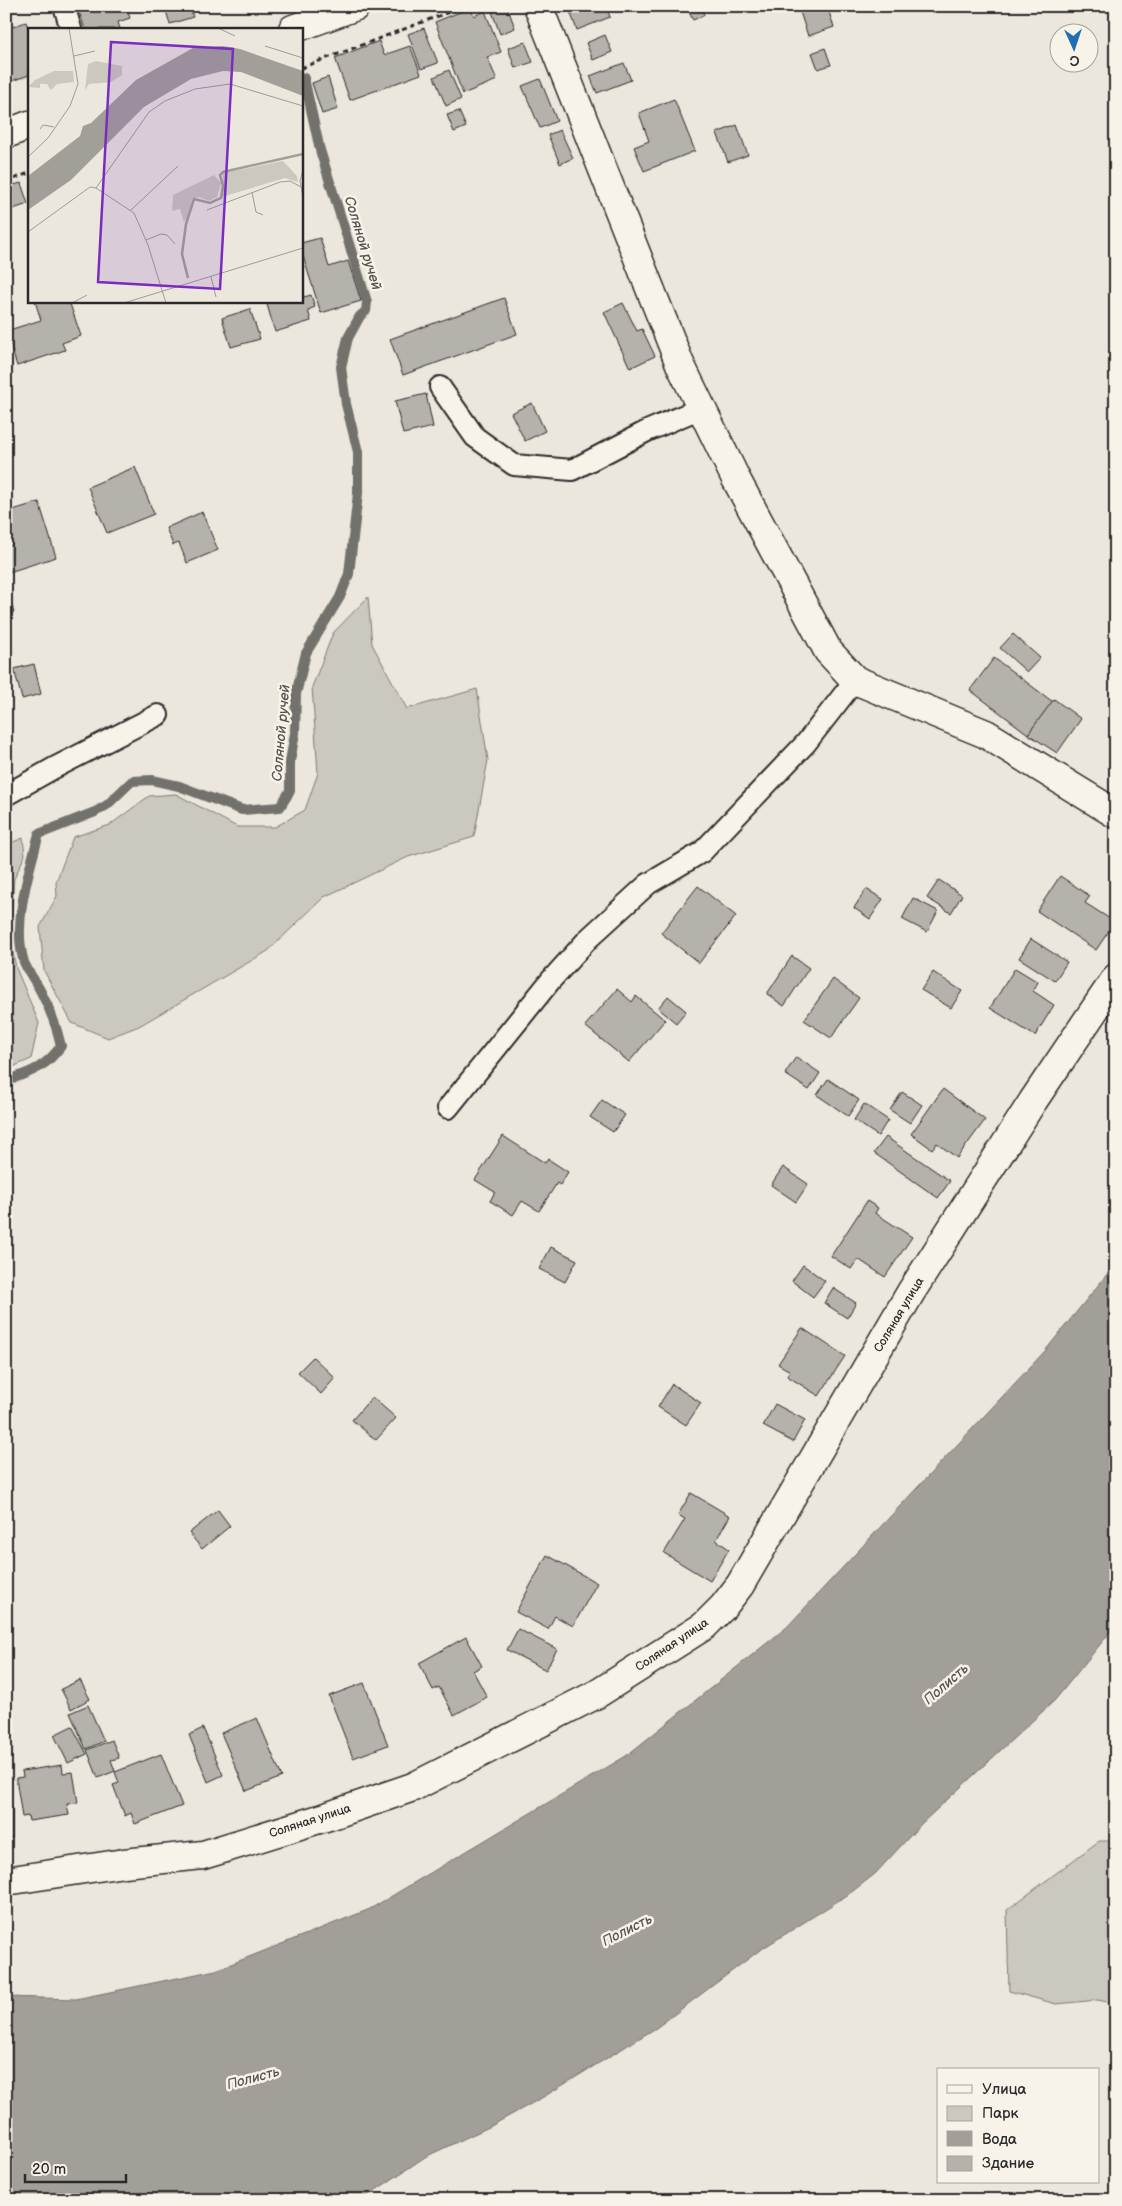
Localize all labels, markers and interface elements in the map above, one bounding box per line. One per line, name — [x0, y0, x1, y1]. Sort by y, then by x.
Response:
north arrow — [1050, 22, 1100, 72]
inset map — [28, 28, 302, 302]
text: С — [1069, 52, 1080, 69]
water label: Соляной ручей — [341, 194, 385, 292]
water label: Соляной ручей — [268, 684, 294, 782]
street label: Соляная улица — [871, 1275, 927, 1355]
street label: Соляная улица — [633, 1615, 711, 1675]
water label: Полисть — [920, 1660, 972, 1708]
street label: Соляная улица — [267, 1801, 353, 1841]
water label: Полисть — [599, 1910, 655, 1950]
water label: Полисть — [225, 2063, 281, 2093]
legend — [937, 2068, 1100, 2184]
text: Улица — [982, 2080, 1027, 2099]
text: Парк — [982, 2104, 1019, 2123]
text: Вода — [982, 2130, 1017, 2149]
scale bar — [25, 2151, 126, 2183]
text: Здание — [982, 2154, 1034, 2173]
text: 20 m — [32, 2160, 66, 2179]

